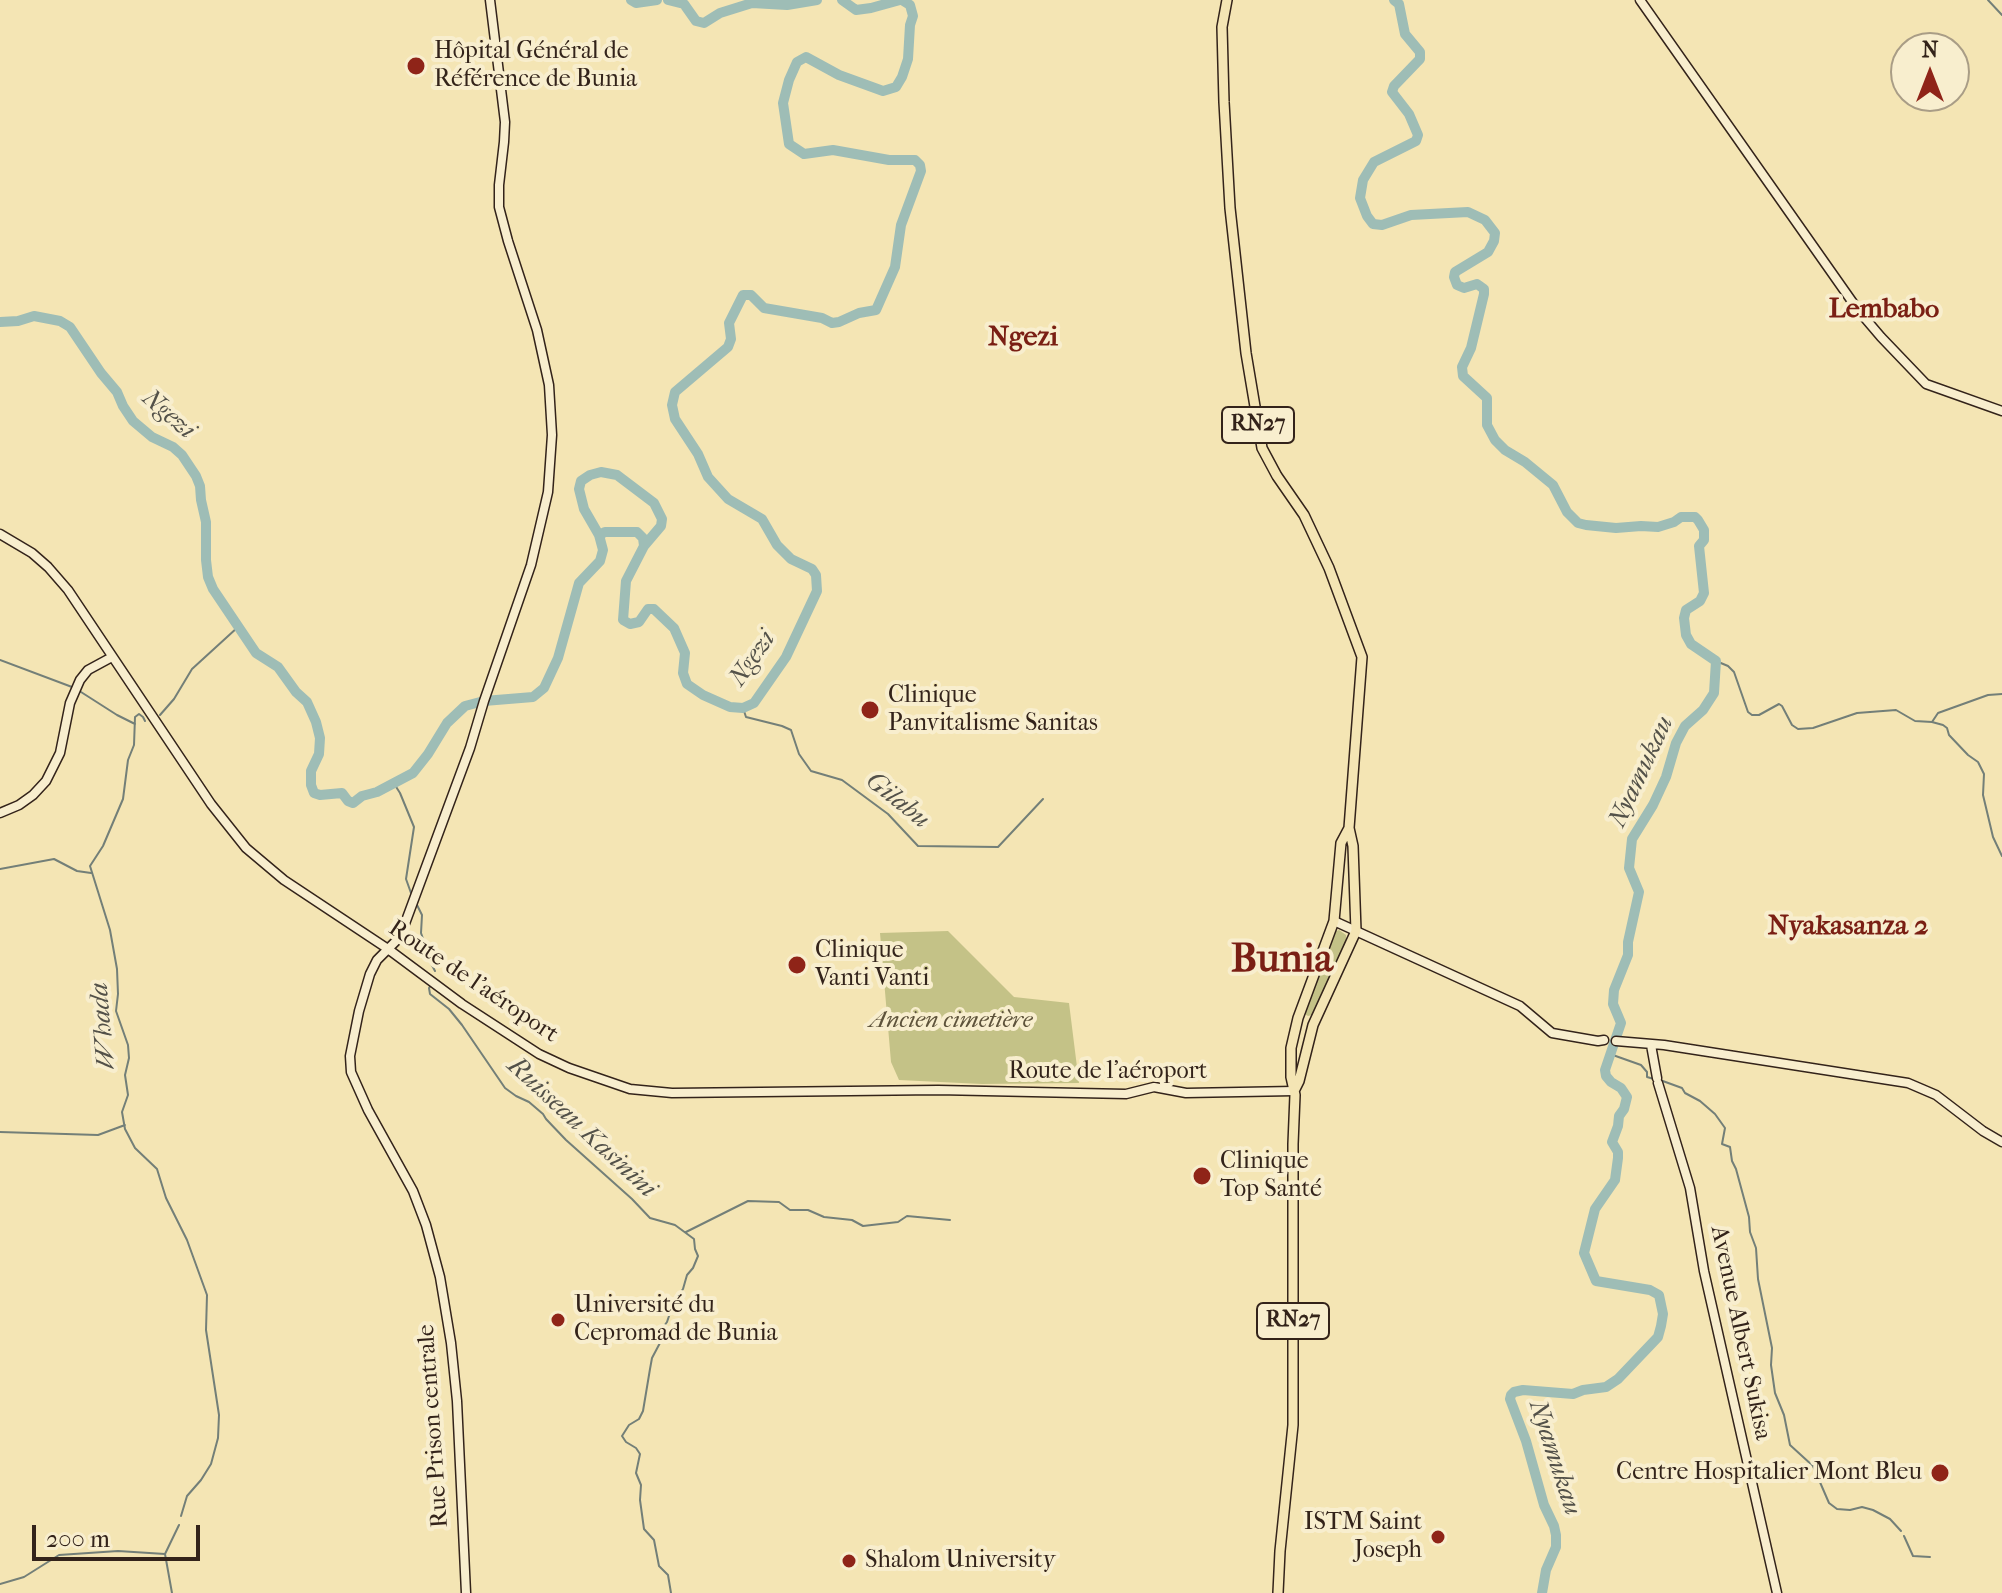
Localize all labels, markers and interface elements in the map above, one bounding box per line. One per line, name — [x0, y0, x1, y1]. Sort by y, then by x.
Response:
north arrow — [1890, 32, 1970, 112]
text: N — [1922, 37, 1938, 63]
place label: Hôpital Général de Référence de Bunia — [434, 38, 637, 94]
marker: Hôpital Général de Référence de Bunia — [405, 55, 427, 77]
district label: Lembabo — [1829, 293, 1939, 327]
district label: Ngezi — [988, 321, 1058, 355]
water label: Ngezi — [135, 383, 201, 447]
road number: RN27 — [1222, 407, 1294, 443]
water label: Ngezi — [723, 625, 783, 693]
place label: Clinique Panvitalisme Sanitas — [888, 682, 1098, 738]
marker: Clinique Panvitalisme Sanitas — [859, 699, 881, 721]
water label: Nyamukau — [1603, 711, 1681, 833]
water label: Gilabu — [859, 766, 935, 836]
district label: Nyakasanza 2 — [1768, 910, 1928, 944]
street label: Route de l'aéroport — [383, 914, 563, 1050]
place label: Clinique Vanti Vanti — [815, 937, 929, 993]
district label: Bunia — [1231, 937, 1333, 985]
marker: Clinique Vanti Vanti — [786, 954, 808, 976]
water label: Whada — [85, 981, 123, 1071]
park label: Ancien cimetière — [869, 1007, 1033, 1035]
water label: Ruisseau Kasinini — [500, 1051, 662, 1205]
street label: Route de l'aéroport — [1009, 1058, 1207, 1086]
place label: Clinique Top Santé — [1220, 1148, 1322, 1204]
marker: Clinique Top Santé — [1191, 1165, 1213, 1187]
street label: Avenue Albert Sukisa — [1703, 1223, 1777, 1443]
place label: Université du Cepromad de Bunia — [574, 1292, 778, 1348]
road number: RN27 — [1257, 1303, 1329, 1339]
marker: Université du Cepromad de Bunia — [549, 1311, 567, 1329]
street label: Rue Prison centrale — [413, 1323, 455, 1529]
water label: Nyamukau — [1521, 1397, 1587, 1519]
place label: Centre Hospitalier Mont Bleu — [1616, 1459, 1922, 1487]
marker: Centre Hospitalier Mont Bleu — [1929, 1462, 1951, 1484]
scale bar — [36, 1509, 204, 1559]
place label: ISTM Saint Joseph — [1304, 1509, 1422, 1565]
text: 200 m — [46, 1525, 110, 1553]
marker: ISTM Saint Joseph — [1429, 1528, 1447, 1546]
place label: Shalom University — [865, 1547, 1056, 1575]
marker: Shalom University — [840, 1552, 858, 1570]

